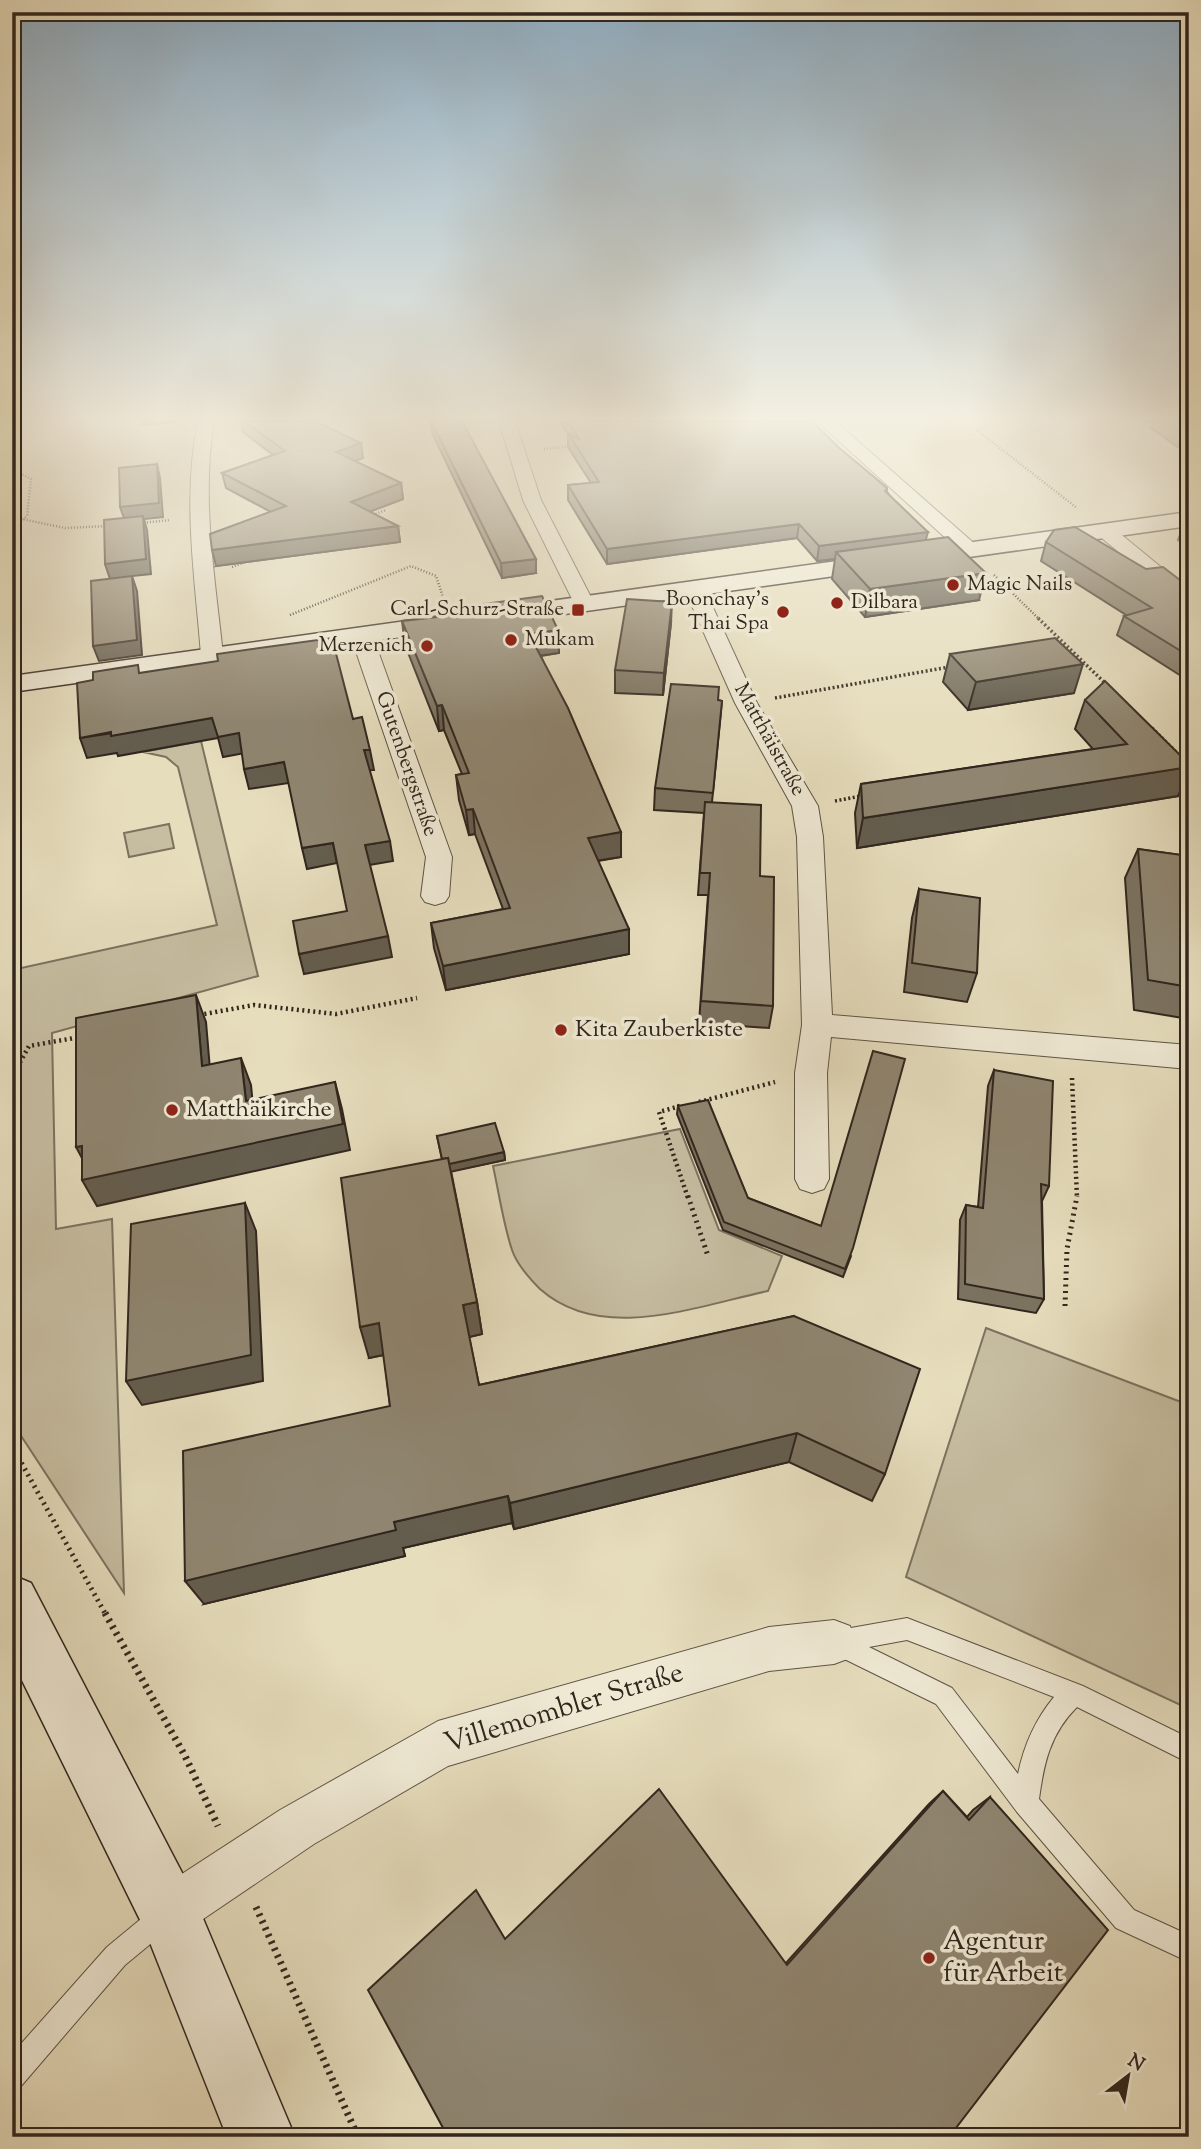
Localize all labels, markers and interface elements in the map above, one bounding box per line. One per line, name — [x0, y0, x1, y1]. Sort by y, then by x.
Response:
place label: Magic Nails — [967, 570, 1072, 600]
marker: Magic Nails — [945, 577, 961, 593]
place label: Boonchay's Thai Spa — [666, 585, 769, 639]
place label: Dilbara — [851, 588, 918, 618]
place label: Carl-Schurz-Straße — [390, 595, 564, 625]
marker: Dilbara — [829, 595, 845, 611]
marker: Carl-Schurz-Straße — [570, 602, 586, 618]
marker: Boonchay's Thai Spa — [775, 604, 791, 620]
place label: Mukam — [525, 625, 595, 655]
place label: Merzenich — [319, 631, 413, 661]
marker: Mukam — [503, 632, 519, 648]
marker: Merzenich — [419, 638, 435, 654]
street label: Matthäistraße — [726, 678, 812, 802]
street label: Gutenbergstraße — [367, 687, 445, 841]
place label: Kita Zauberkiste — [575, 1013, 743, 1047]
marker: Kita Zauberkiste — [553, 1022, 569, 1038]
place label: Matthäikirche — [186, 1093, 332, 1127]
marker: Matthäikirche — [164, 1102, 180, 1118]
street label: Villemombler Straße — [440, 1654, 688, 1764]
place label: Agentur für Arbeit — [943, 1922, 1064, 1994]
marker: Agentur für Arbeit — [921, 1950, 937, 1966]
north arrow — [1092, 2040, 1162, 2110]
text: N — [1122, 2048, 1149, 2079]

